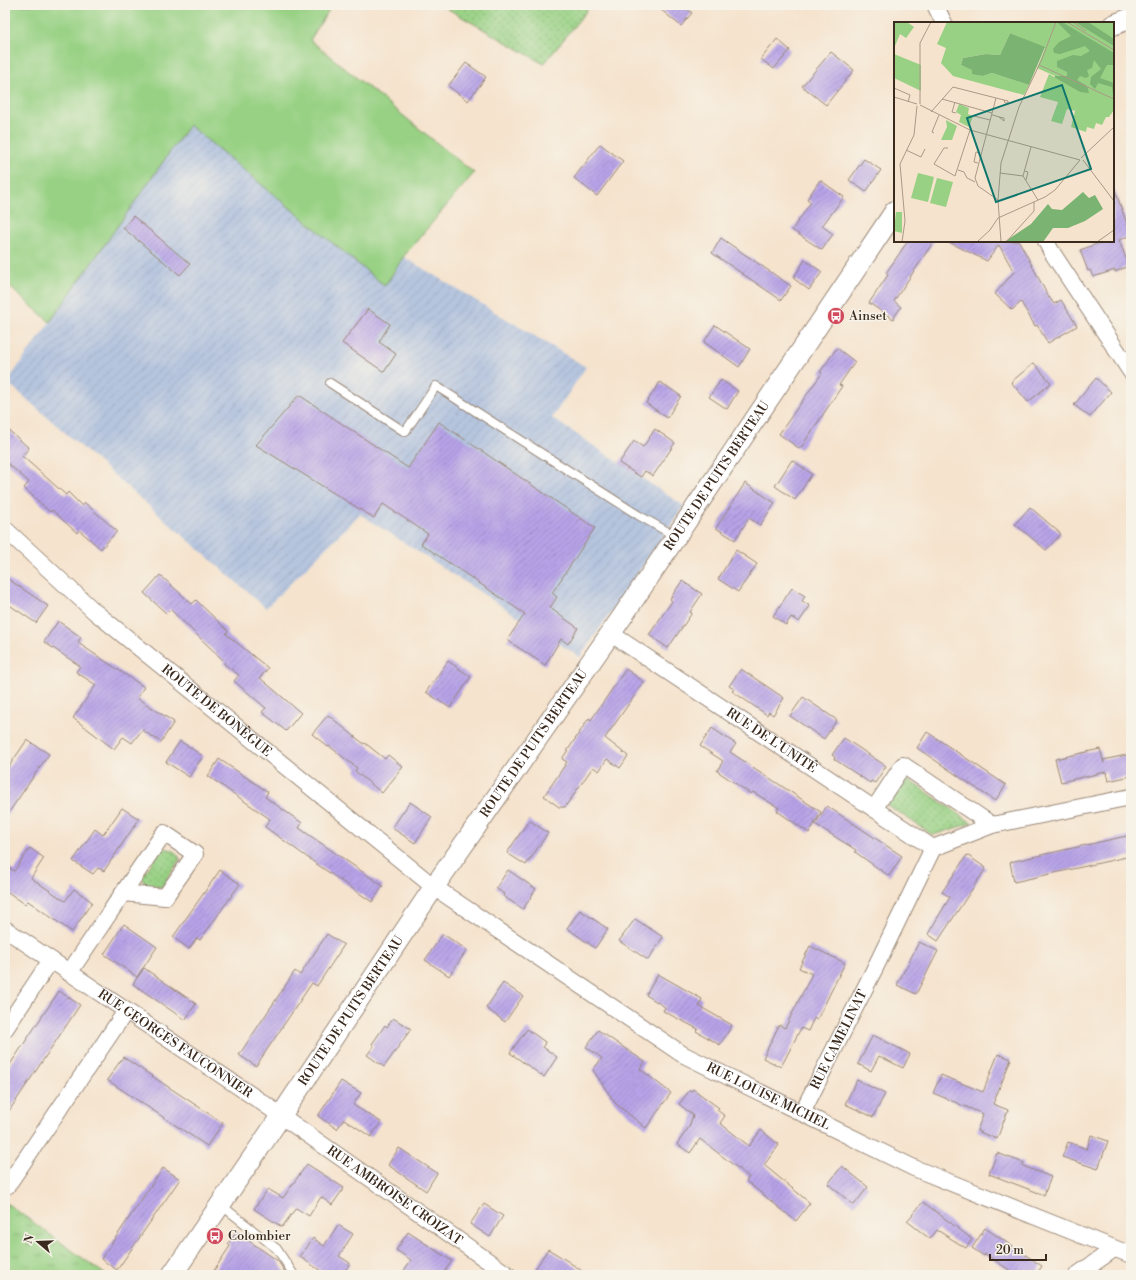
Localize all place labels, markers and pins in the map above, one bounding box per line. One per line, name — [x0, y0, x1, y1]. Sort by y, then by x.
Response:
bus stop icon: Ainset — [826, 306, 846, 326]
place label: Ainset — [848, 308, 887, 324]
bus stop icon: Colombier — [205, 1226, 225, 1246]
place label: Colombier — [228, 1228, 291, 1244]

